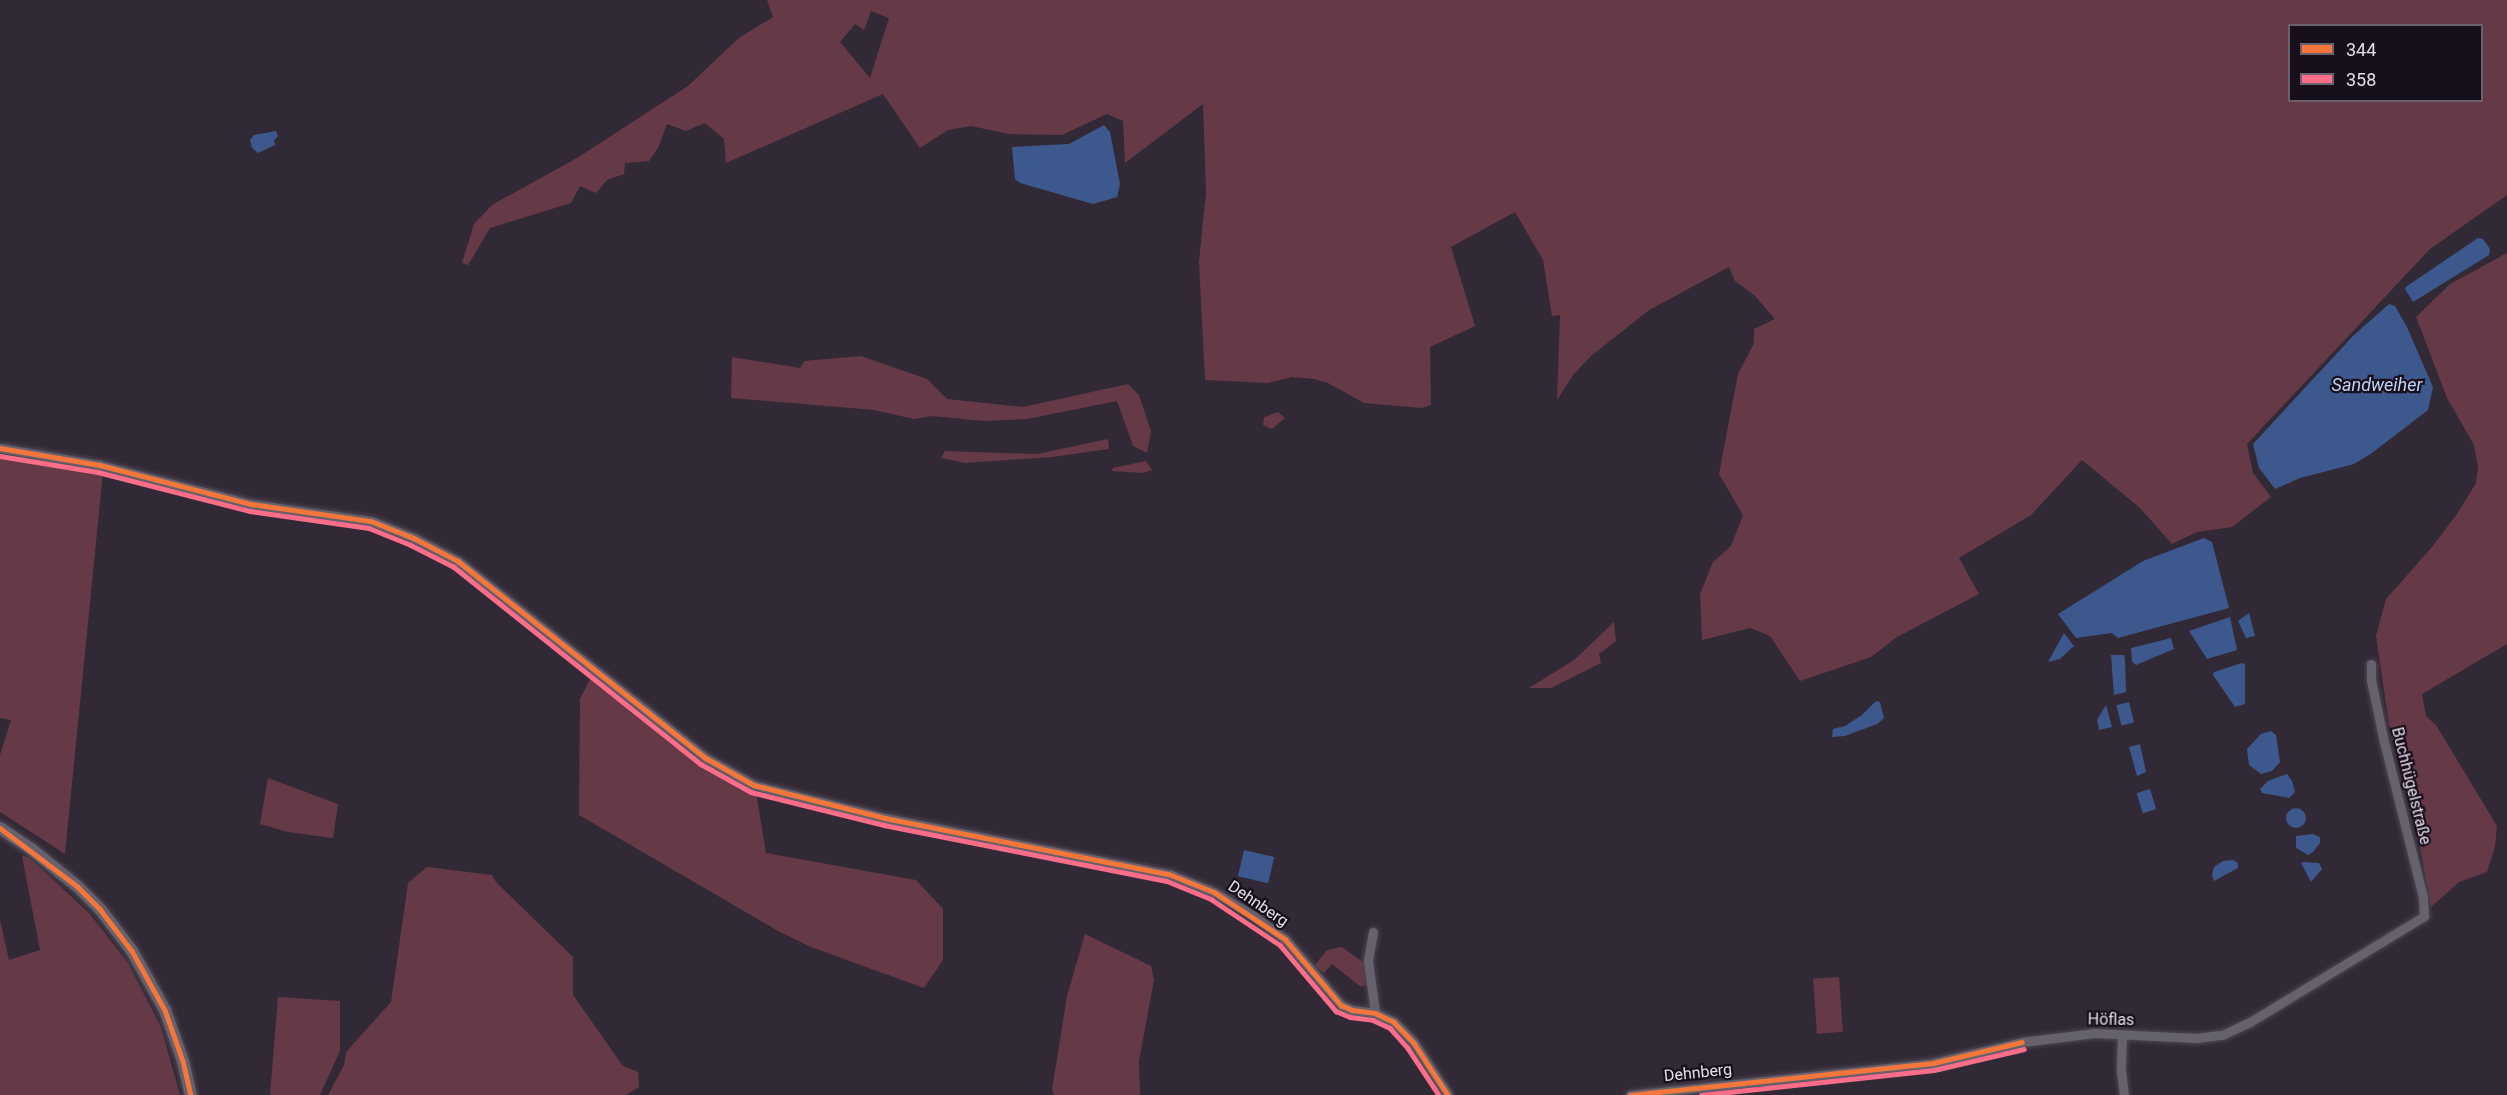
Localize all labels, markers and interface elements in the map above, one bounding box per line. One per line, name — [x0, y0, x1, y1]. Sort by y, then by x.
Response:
legend — [2288, 24, 2483, 102]
text: 344 — [2346, 39, 2376, 60]
text: 358 — [2346, 69, 2376, 90]
water label: Sandweiher — [2332, 374, 2422, 396]
street label: Buchhügelstraße — [2387, 725, 2435, 847]
street label: Dehnberg — [1224, 877, 1292, 931]
street label: Höflas — [2088, 1010, 2134, 1030]
street label: Dehnberg — [1663, 1060, 1733, 1086]

